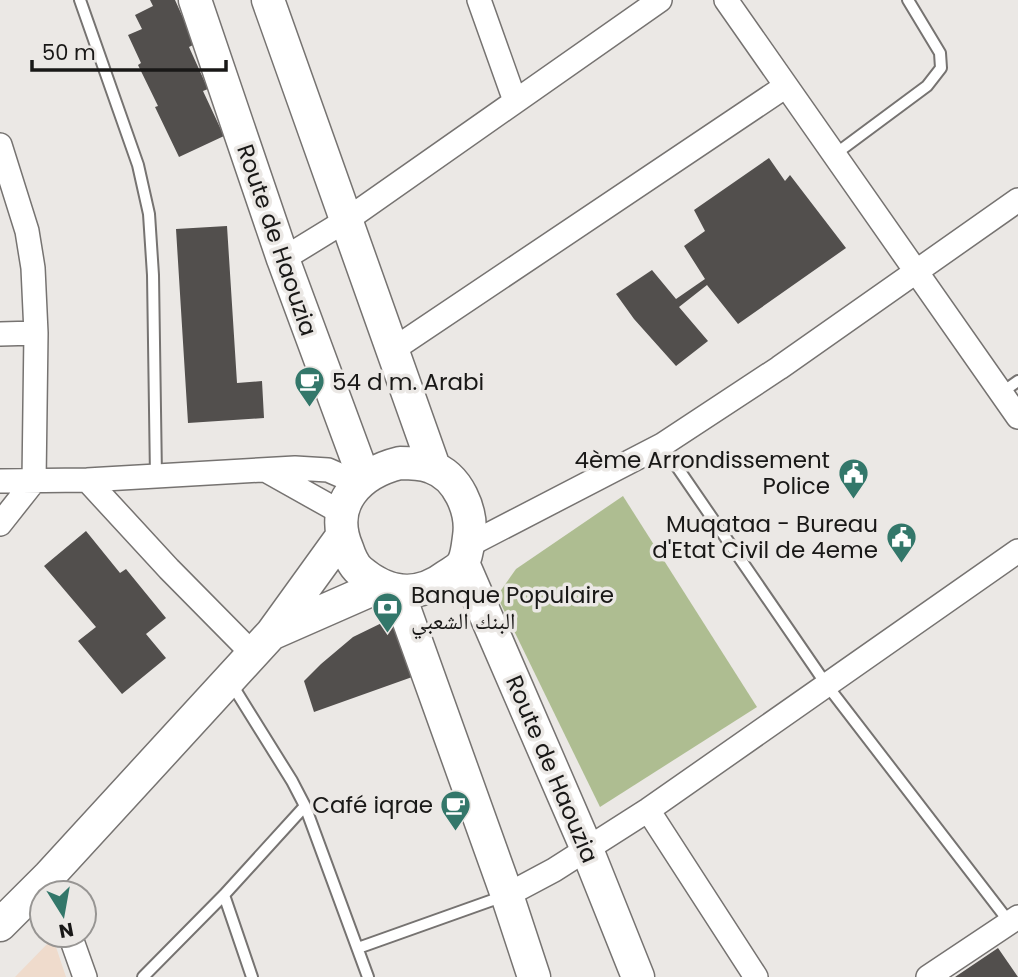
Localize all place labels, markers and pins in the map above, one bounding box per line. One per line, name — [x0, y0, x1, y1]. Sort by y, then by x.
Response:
cafe icon: 54 d m. Arabi — [292, 365, 326, 409]
place label: 54 d m. Arabi — [332, 366, 484, 398]
place label: 4ème Arrondissement Police — [575, 444, 830, 502]
public building icon: 4ème Arrondissement Police — [836, 456, 870, 500]
place label: Muqataa - Bureau d'Etat Civil de 4eme — [652, 508, 878, 566]
public building icon: Muqataa - Bureau d'Etat Civil de 4eme — [884, 520, 918, 564]
place label: Banque Populaire البنك الشعبي — [411, 579, 614, 640]
bank icon: Banque Populaire البنك الشعبي — [371, 591, 405, 635]
cafe icon: Café iqrae — [439, 788, 473, 832]
place label: Café iqrae — [312, 789, 433, 821]

